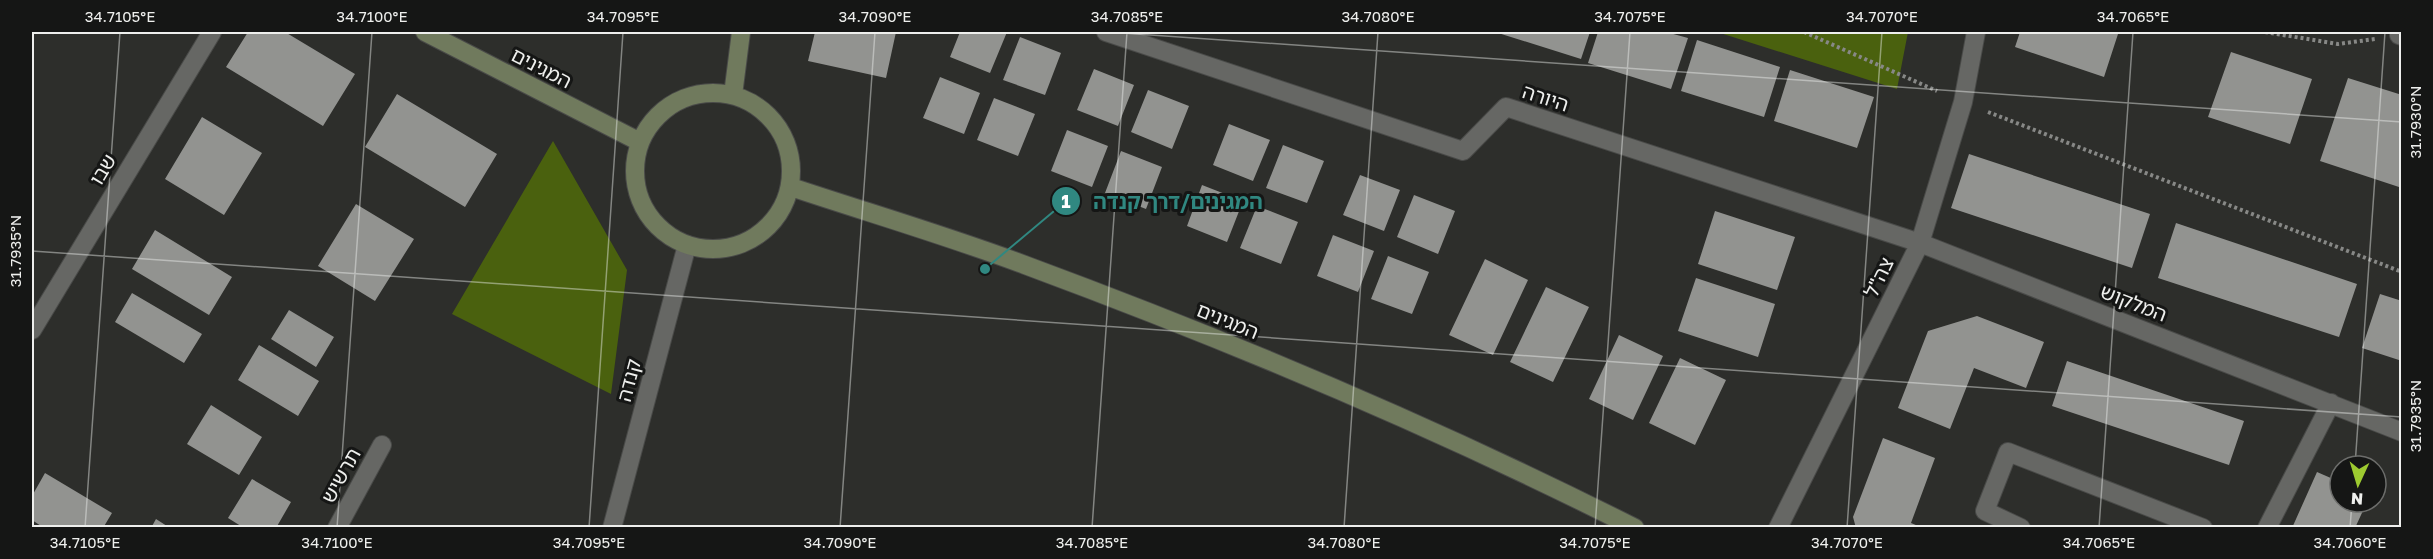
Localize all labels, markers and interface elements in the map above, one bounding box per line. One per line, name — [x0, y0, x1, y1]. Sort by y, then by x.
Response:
text: 34.7105°E — [85, 7, 155, 25]
text: 34.7100°E — [336, 7, 408, 25]
text: 34.7095°E — [587, 7, 659, 25]
text: 34.7090°E — [838, 7, 912, 25]
text: 34.7085°E — [1091, 7, 1163, 25]
text: 34.7080°E — [1341, 7, 1415, 25]
text: 34.7075°E — [1594, 7, 1666, 25]
text: 34.7070°E — [1846, 7, 1918, 25]
text: 34.7065°E — [2097, 7, 2169, 25]
street label: המגינים — [508, 42, 576, 92]
street label: היורה — [1520, 78, 1572, 116]
text: 31.7930°N — [2406, 86, 2424, 158]
street label: שבו — [84, 149, 120, 189]
callout: המגינים/דרך קנדה — [1051, 182, 1275, 221]
text: המגינים/דרך קנדה — [1093, 188, 1263, 214]
text: 1 — [1061, 190, 1071, 212]
text: 31.7935°N — [6, 215, 24, 287]
street label: צה"ל — [1858, 253, 1898, 301]
street label: המלקוש — [2097, 278, 2171, 326]
street label: המגינים — [1193, 297, 1263, 343]
street label: קנדה — [611, 356, 645, 404]
text: 31.7935°N — [2406, 380, 2424, 452]
street label: תרשיש — [315, 443, 365, 507]
north arrow — [2328, 454, 2388, 514]
text: N — [2350, 489, 2364, 509]
text: 34.7105°E — [50, 533, 120, 551]
text: 34.7100°E — [301, 533, 373, 551]
text: 34.7095°E — [553, 533, 625, 551]
text: 34.7090°E — [803, 533, 877, 551]
text: 34.7085°E — [1056, 533, 1128, 551]
text: 34.7080°E — [1307, 533, 1381, 551]
text: 34.7075°E — [1559, 533, 1631, 551]
text: 34.7070°E — [1811, 533, 1883, 551]
text: 34.7065°E — [2063, 533, 2135, 551]
text: 34.7060°E — [2313, 533, 2387, 551]

